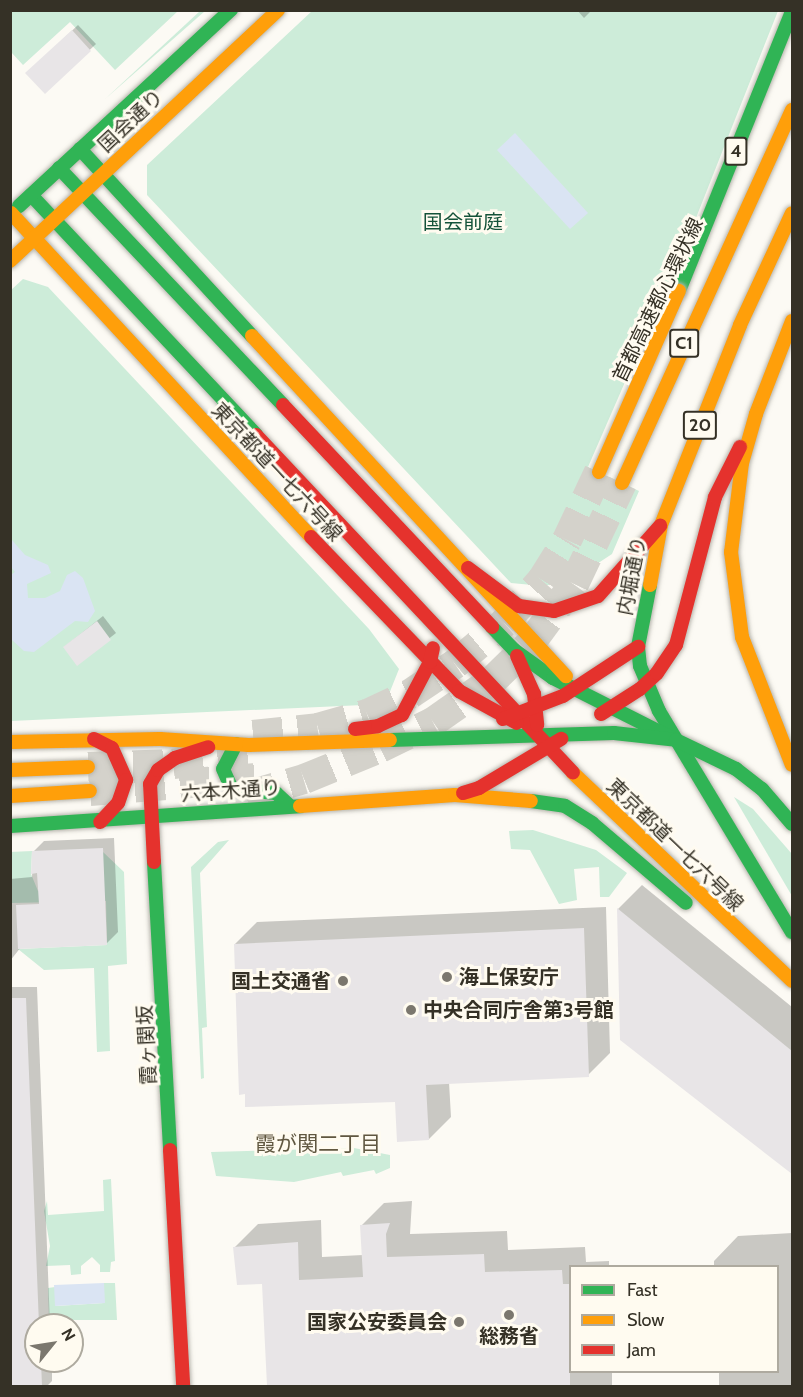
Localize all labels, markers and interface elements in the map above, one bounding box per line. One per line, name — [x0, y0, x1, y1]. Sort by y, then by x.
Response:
street label: 国会通り — [94, 85, 168, 157]
road number: 4 — [724, 136, 748, 166]
park label: 国会前庭 — [423, 210, 503, 234]
street label: 首都高速都心環状線 — [608, 214, 708, 386]
road number: C1 — [669, 328, 699, 358]
street label: 東京都道一七六号線 — [207, 398, 347, 546]
road number: 20 — [682, 410, 718, 440]
street label: 内堀通り — [613, 534, 651, 618]
street label: 東京都道一七六号線 — [602, 774, 748, 916]
street label: 六本木通り — [180, 776, 282, 806]
place label: 海上保安庁 — [459, 965, 559, 989]
place label: 国土交通省 — [231, 969, 331, 993]
marker: 海上保安庁 — [440, 970, 454, 984]
marker: 国土交通省 — [336, 974, 350, 988]
place label: 中央合同庁舎第3号館 — [423, 998, 614, 1022]
marker: 中央合同庁舎第3号館 — [404, 1003, 418, 1017]
street label: 霞ヶ関坂 — [133, 1004, 161, 1086]
district label: 霞が関二丁目 — [255, 1131, 381, 1157]
legend — [569, 1265, 779, 1373]
text: Fast — [627, 1279, 658, 1301]
marker: 総務省 — [502, 1308, 516, 1322]
text: Slow — [627, 1309, 664, 1331]
place label: 国家公安委員会 — [307, 1310, 447, 1334]
north arrow — [24, 1313, 84, 1373]
marker: 国家公安委員会 — [452, 1315, 466, 1329]
place label: 総務省 — [479, 1324, 539, 1348]
text: N — [57, 1325, 79, 1344]
text: Jam — [627, 1339, 656, 1361]

